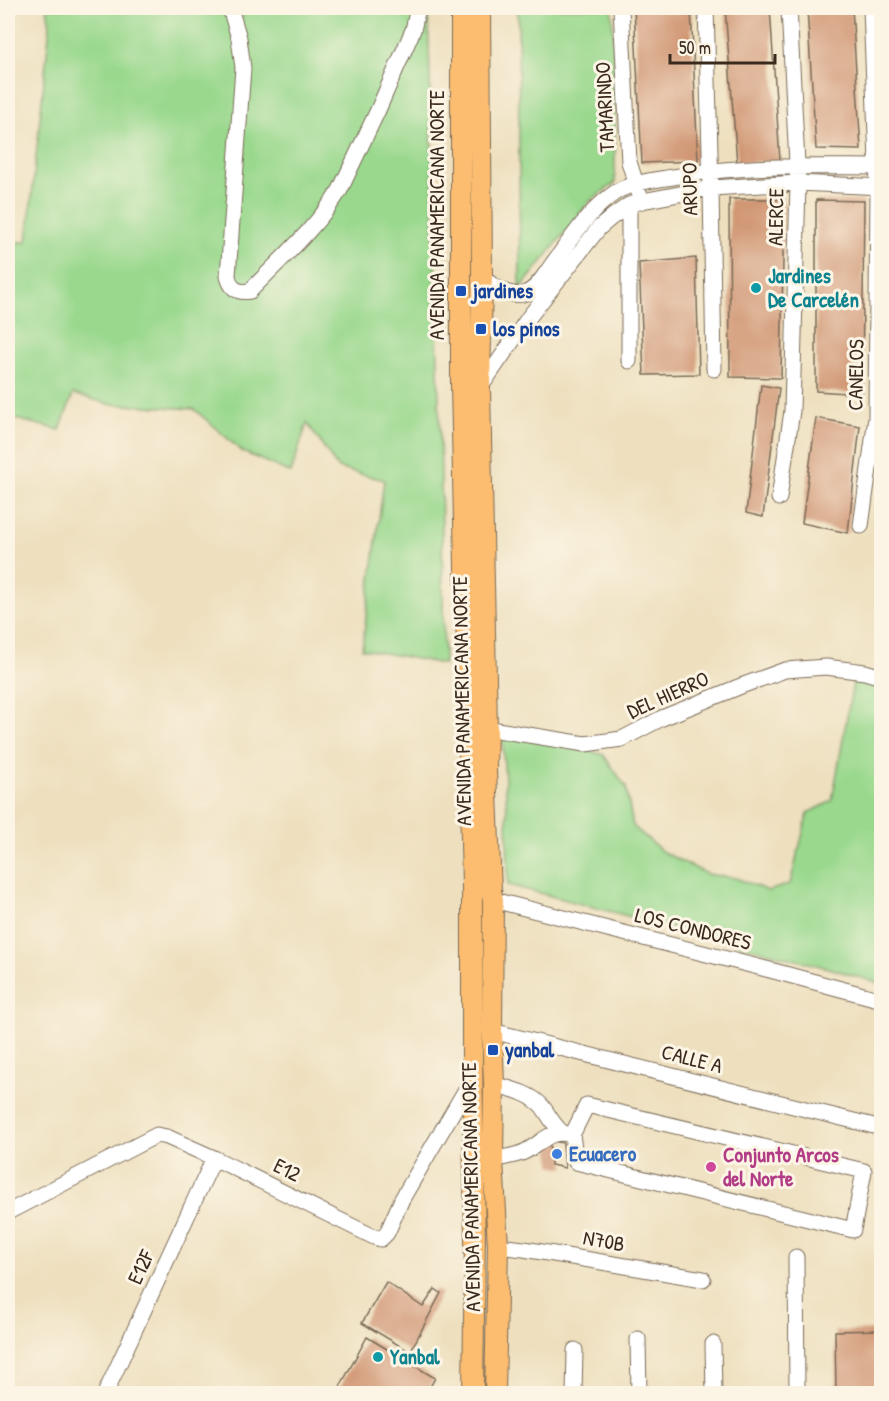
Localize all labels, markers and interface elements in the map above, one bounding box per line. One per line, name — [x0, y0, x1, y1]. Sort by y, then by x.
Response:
scale bar — [670, 27, 775, 65]
text: 50 m — [679, 35, 711, 60]
street label: TAMARINDO — [588, 61, 621, 153]
street label: AVENIDA PANAMERICANA NORTE — [422, 90, 451, 340]
street label: ARUPO — [675, 162, 704, 216]
street label: ALERCE — [760, 188, 791, 246]
place label: Jardines De Carcelén — [768, 261, 859, 314]
place label: jardines — [470, 276, 533, 305]
marker: Jardines De Carcelén — [749, 281, 763, 295]
marker: jardines — [454, 284, 468, 298]
place label: los pinos — [493, 314, 560, 344]
marker: los pinos — [474, 322, 488, 336]
street label: CANELOS — [840, 339, 871, 411]
street label: AVENIDA PANAMERICANA NORTE — [445, 576, 478, 826]
street label: DEL HIERRO — [622, 664, 713, 725]
street label: LOS CONDORES — [632, 900, 754, 957]
place label: yanbal — [504, 1035, 554, 1065]
street label: CALLE A — [659, 1037, 726, 1080]
marker: yanbal — [486, 1043, 500, 1057]
street label: AVENIDA PANAMERICANA NORTE — [454, 1062, 487, 1312]
place label: Ecuacero — [569, 1139, 637, 1168]
place label: Conjunto Arcos del Norte — [723, 1140, 839, 1193]
marker: Ecuacero — [550, 1147, 564, 1161]
street label: E12 — [269, 1151, 306, 1189]
marker: Conjunto Arcos del Norte — [704, 1160, 718, 1174]
street label: N70B — [581, 1223, 627, 1258]
street label: E12F — [120, 1244, 161, 1289]
place label: Yanbal — [390, 1342, 440, 1371]
marker: Yanbal — [371, 1350, 385, 1364]

